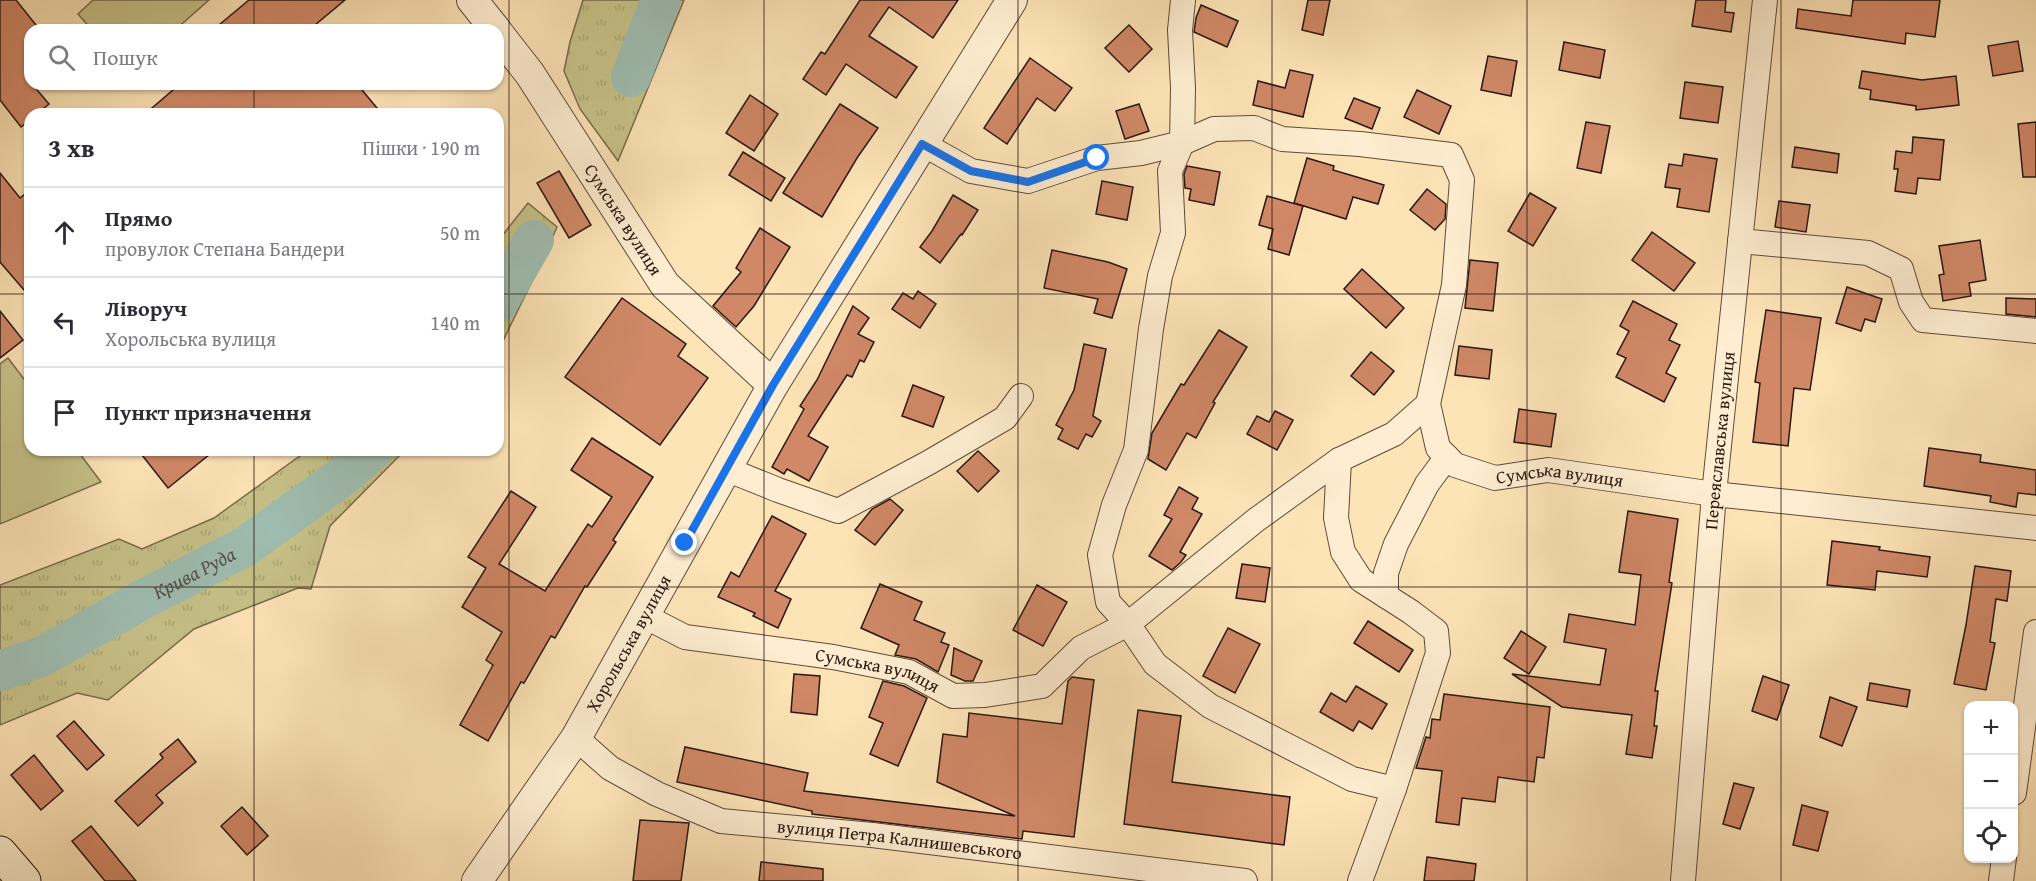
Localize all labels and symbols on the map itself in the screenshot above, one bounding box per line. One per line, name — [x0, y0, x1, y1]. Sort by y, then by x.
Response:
route start — [1083, 144, 1109, 170]
street label: Сумська вулиця — [578, 158, 670, 281]
street label: Переяславська вулиця — [1697, 350, 1742, 531]
street label: Сумська вулиця — [1494, 456, 1625, 494]
route end — [671, 529, 697, 555]
water label: Крива Руда — [147, 539, 241, 606]
street label: Хорольська вулиця — [579, 570, 678, 717]
street label: Сумська вулиця — [814, 641, 945, 699]
street label: вулиця Петра Калнишевського — [776, 812, 1024, 866]

